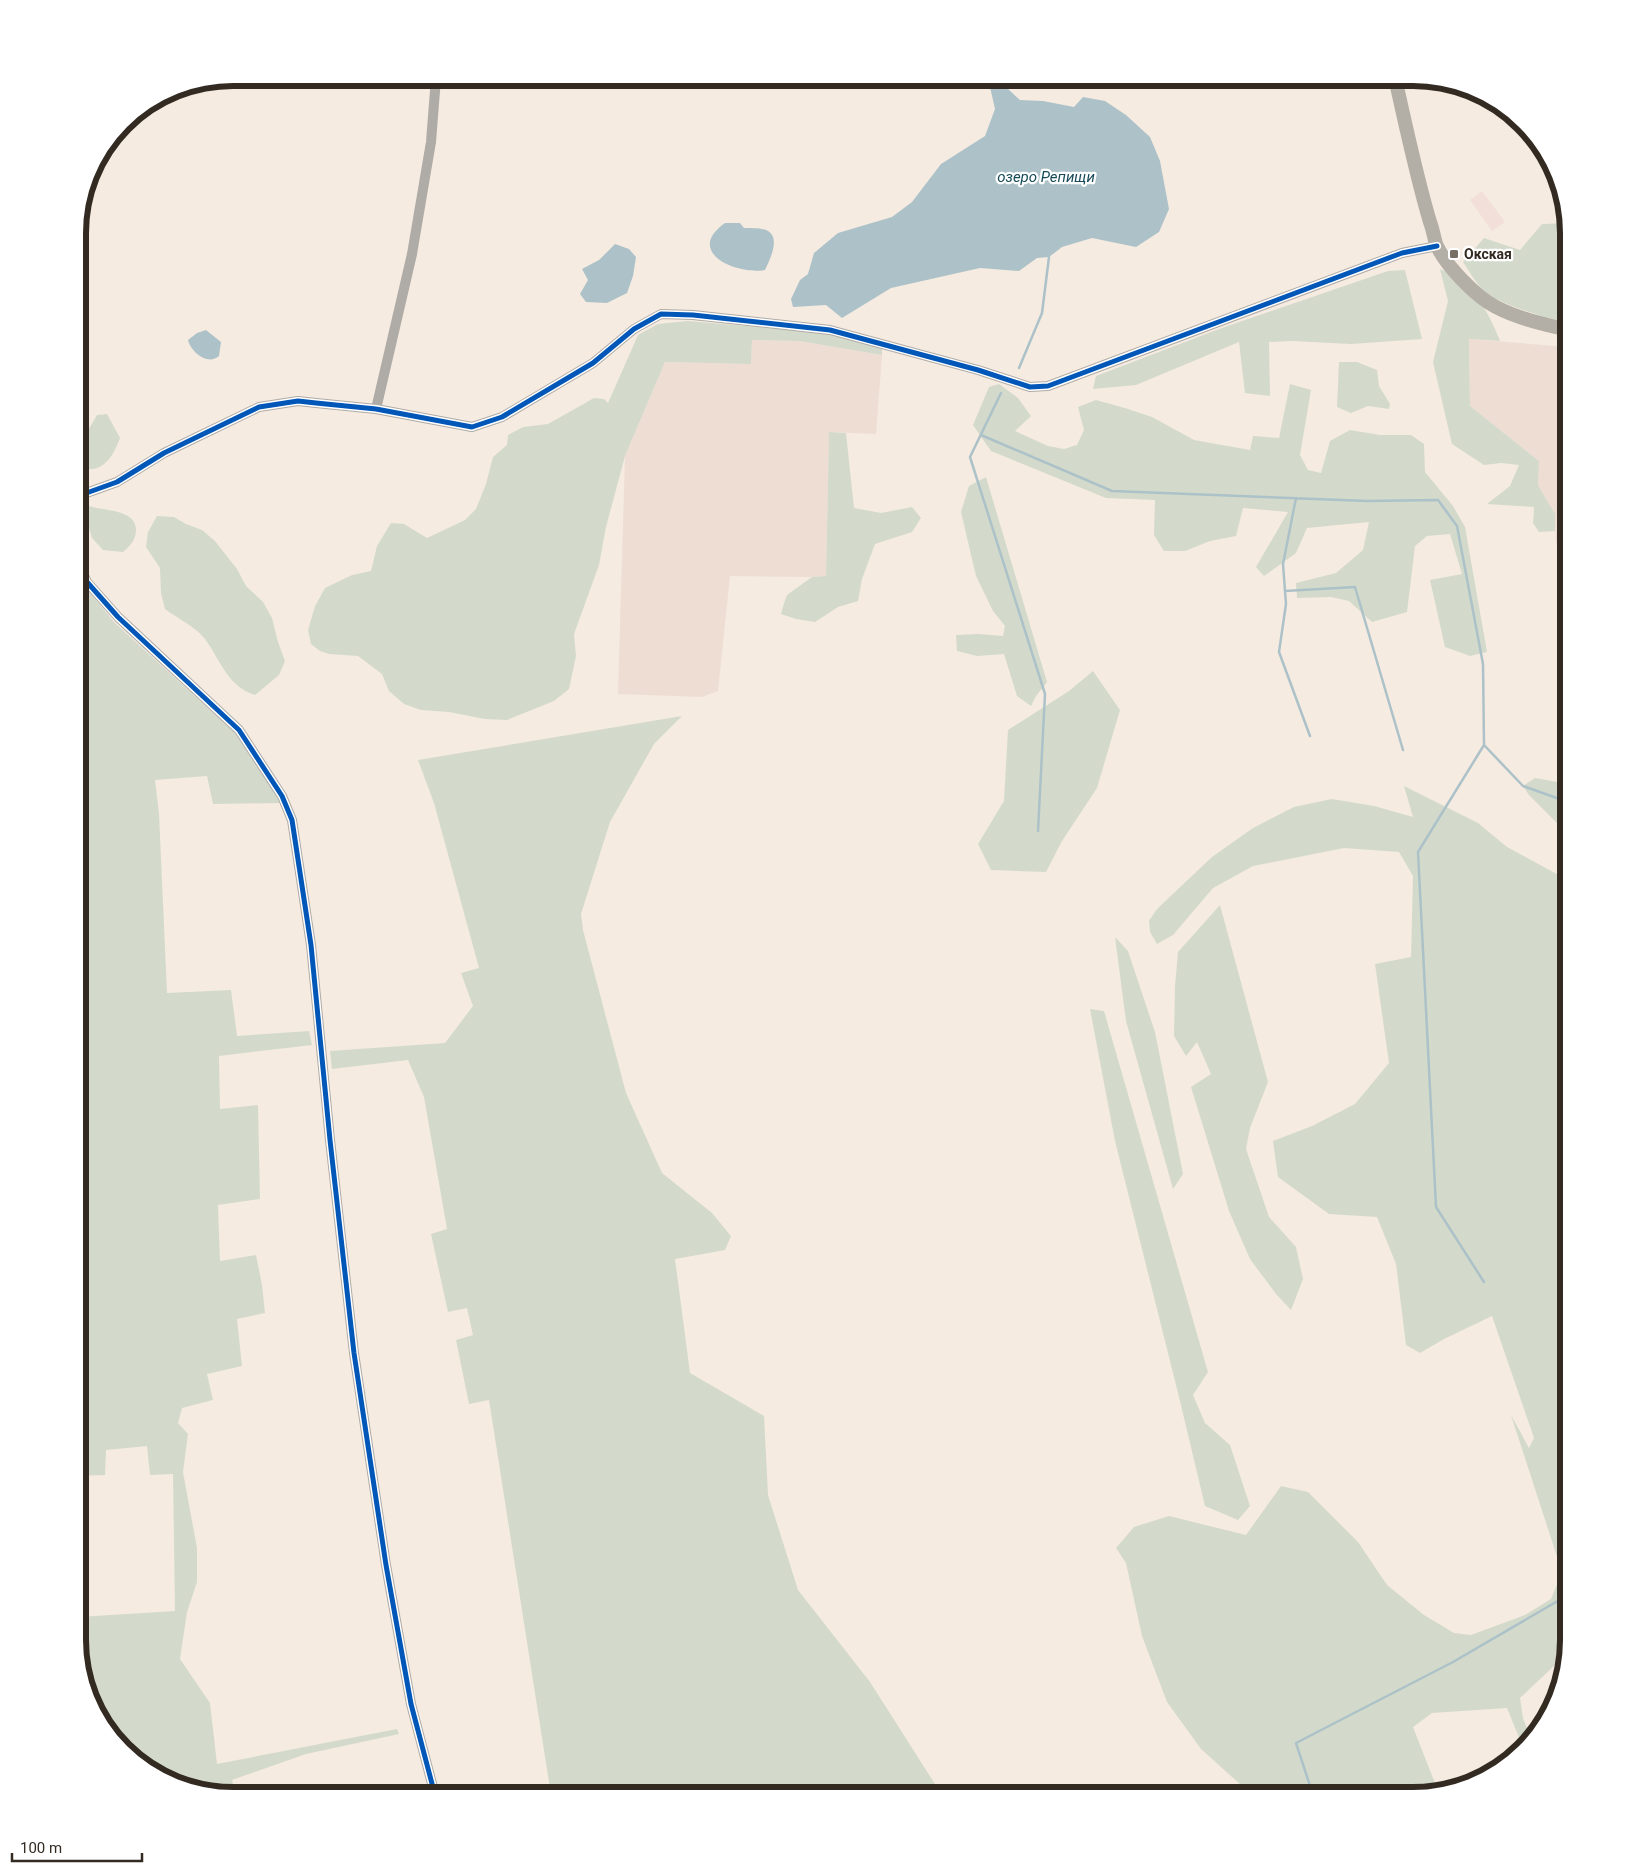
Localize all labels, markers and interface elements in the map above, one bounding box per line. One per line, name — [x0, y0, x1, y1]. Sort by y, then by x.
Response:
water label: озеро Репищи — [997, 168, 1095, 186]
place label: Окская — [1464, 246, 1512, 262]
marker: Окская — [1448, 248, 1460, 260]
scale bar — [12, 1830, 142, 1862]
text: 100 m — [20, 1839, 62, 1857]

